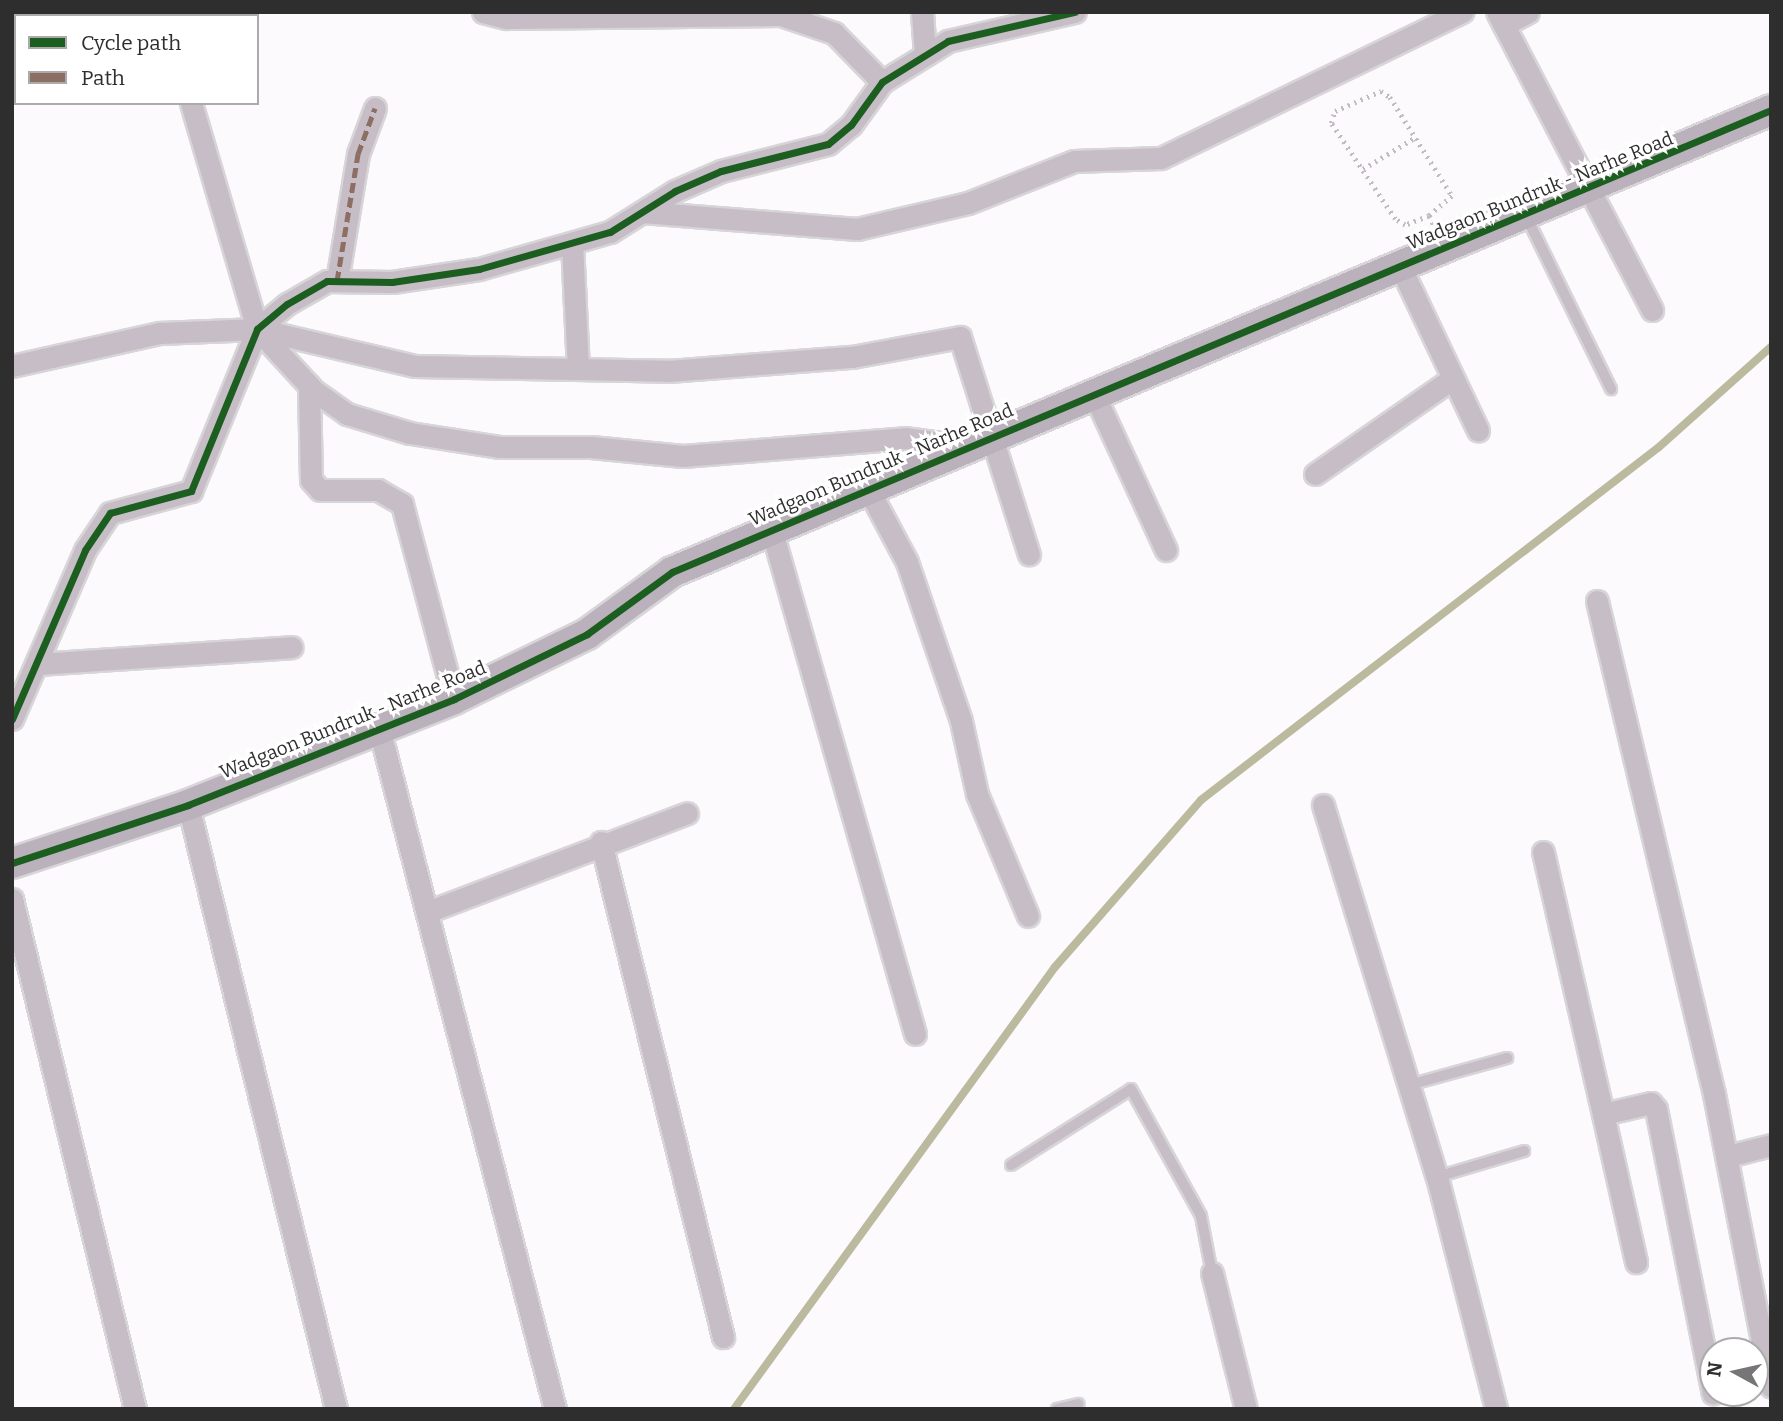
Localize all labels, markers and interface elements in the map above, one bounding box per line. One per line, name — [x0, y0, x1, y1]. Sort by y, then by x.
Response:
legend — [14, 14, 259, 105]
text: Cycle path — [81, 30, 181, 56]
text: Path — [81, 65, 125, 91]
street label: Wadgaon Bundruk - Narhe Road — [1404, 127, 1676, 255]
street label: Wadgaon Bundruk - Narhe Road — [745, 399, 1017, 531]
street label: Wadgaon Bundruk - Narhe Road — [217, 656, 489, 784]
north arrow — [1699, 1337, 1769, 1407]
text: N — [1702, 1360, 1727, 1378]

